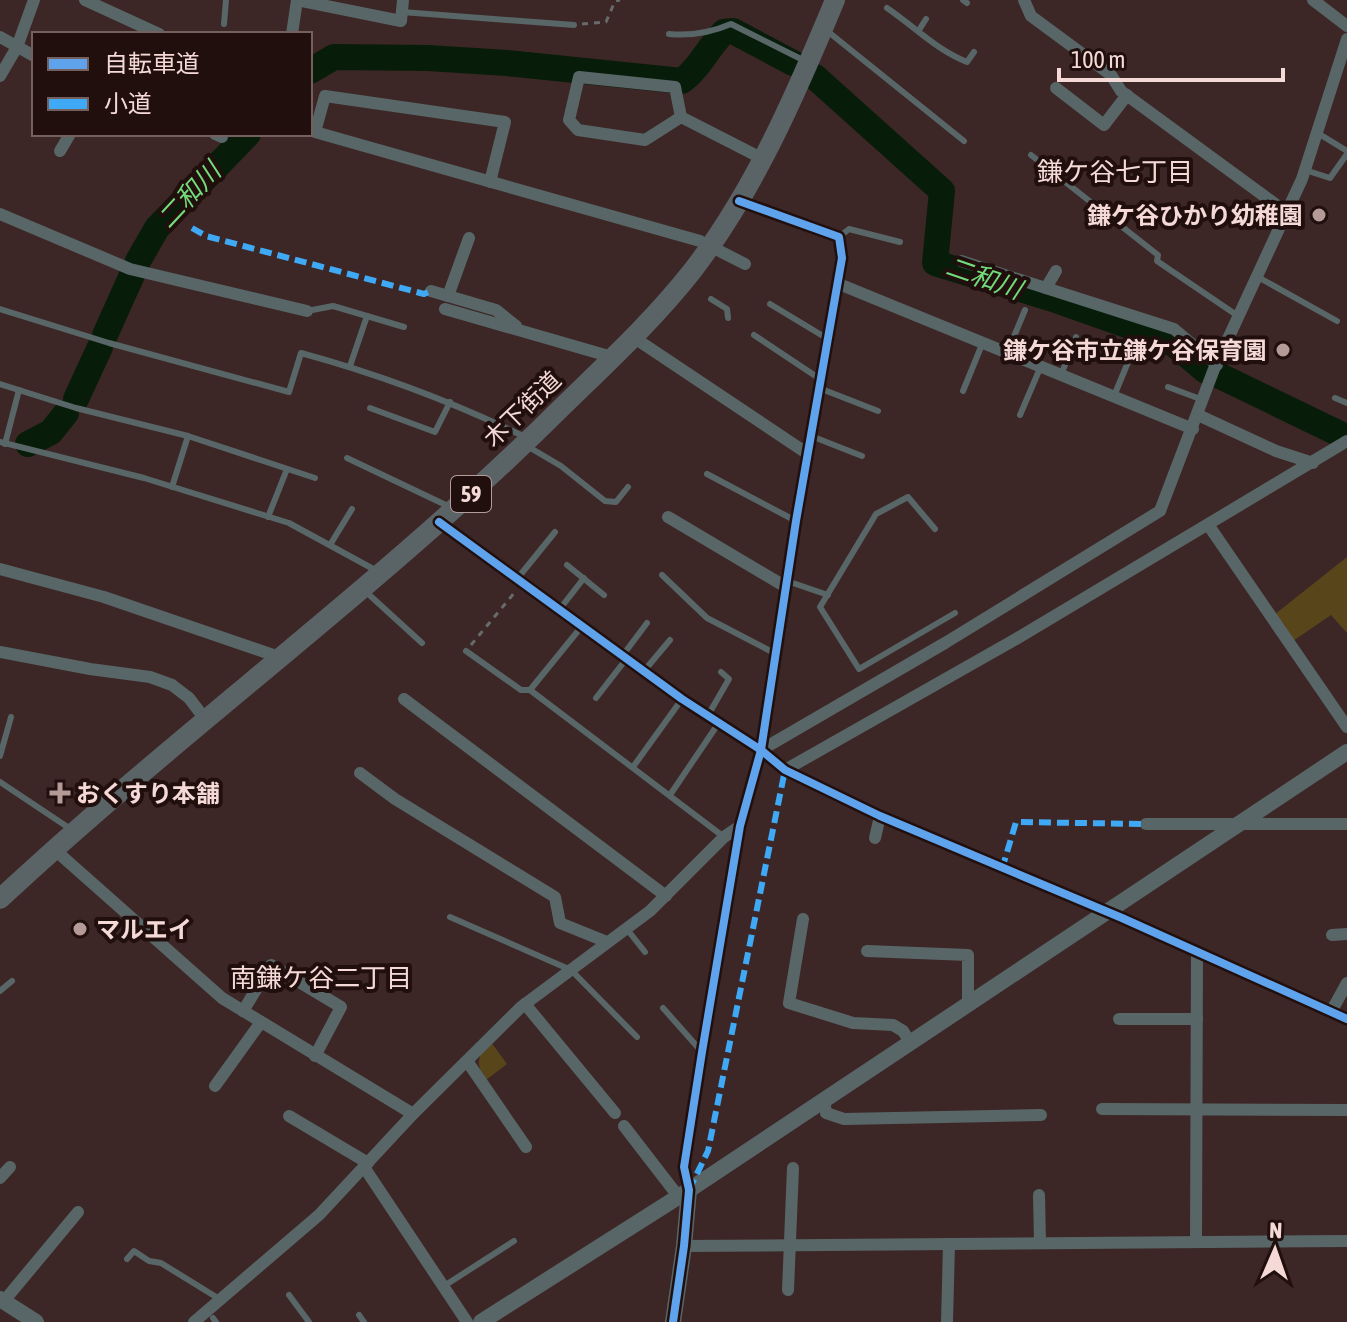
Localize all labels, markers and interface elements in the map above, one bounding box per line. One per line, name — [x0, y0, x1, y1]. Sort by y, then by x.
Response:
legend — [32, 32, 312, 136]
scale bar — [1059, 32, 1283, 82]
text: 100 m — [1071, 46, 1125, 73]
text: 自転車道 — [104, 50, 200, 77]
text: 小道 — [104, 90, 152, 117]
water label: 二和川 — [151, 154, 229, 234]
district label: 鎌ケ谷七丁目 — [1037, 157, 1193, 187]
place label: 鎌ケ谷ひかり幼稚園 — [1087, 202, 1303, 229]
marker: 鎌ケ谷ひかり幼稚園 — [1310, 206, 1328, 224]
water label: 二和川 — [942, 251, 1029, 306]
place label: 鎌ケ谷市立鎌ケ谷保育園 — [1003, 337, 1267, 364]
marker: 鎌ケ谷市立鎌ケ谷保育園 — [1274, 341, 1292, 359]
street label: 木下街道 — [478, 366, 566, 452]
road number: 59 — [451, 476, 491, 512]
place label: おくすり本舗 — [76, 780, 220, 807]
marker: おくすり本舗 — [51, 784, 69, 802]
place label: マルエイ — [96, 916, 192, 943]
marker: マルエイ — [71, 920, 89, 938]
district label: 南鎌ケ谷二丁目 — [230, 963, 412, 993]
north arrow — [1235, 1210, 1315, 1290]
text: N — [1269, 1217, 1283, 1243]

